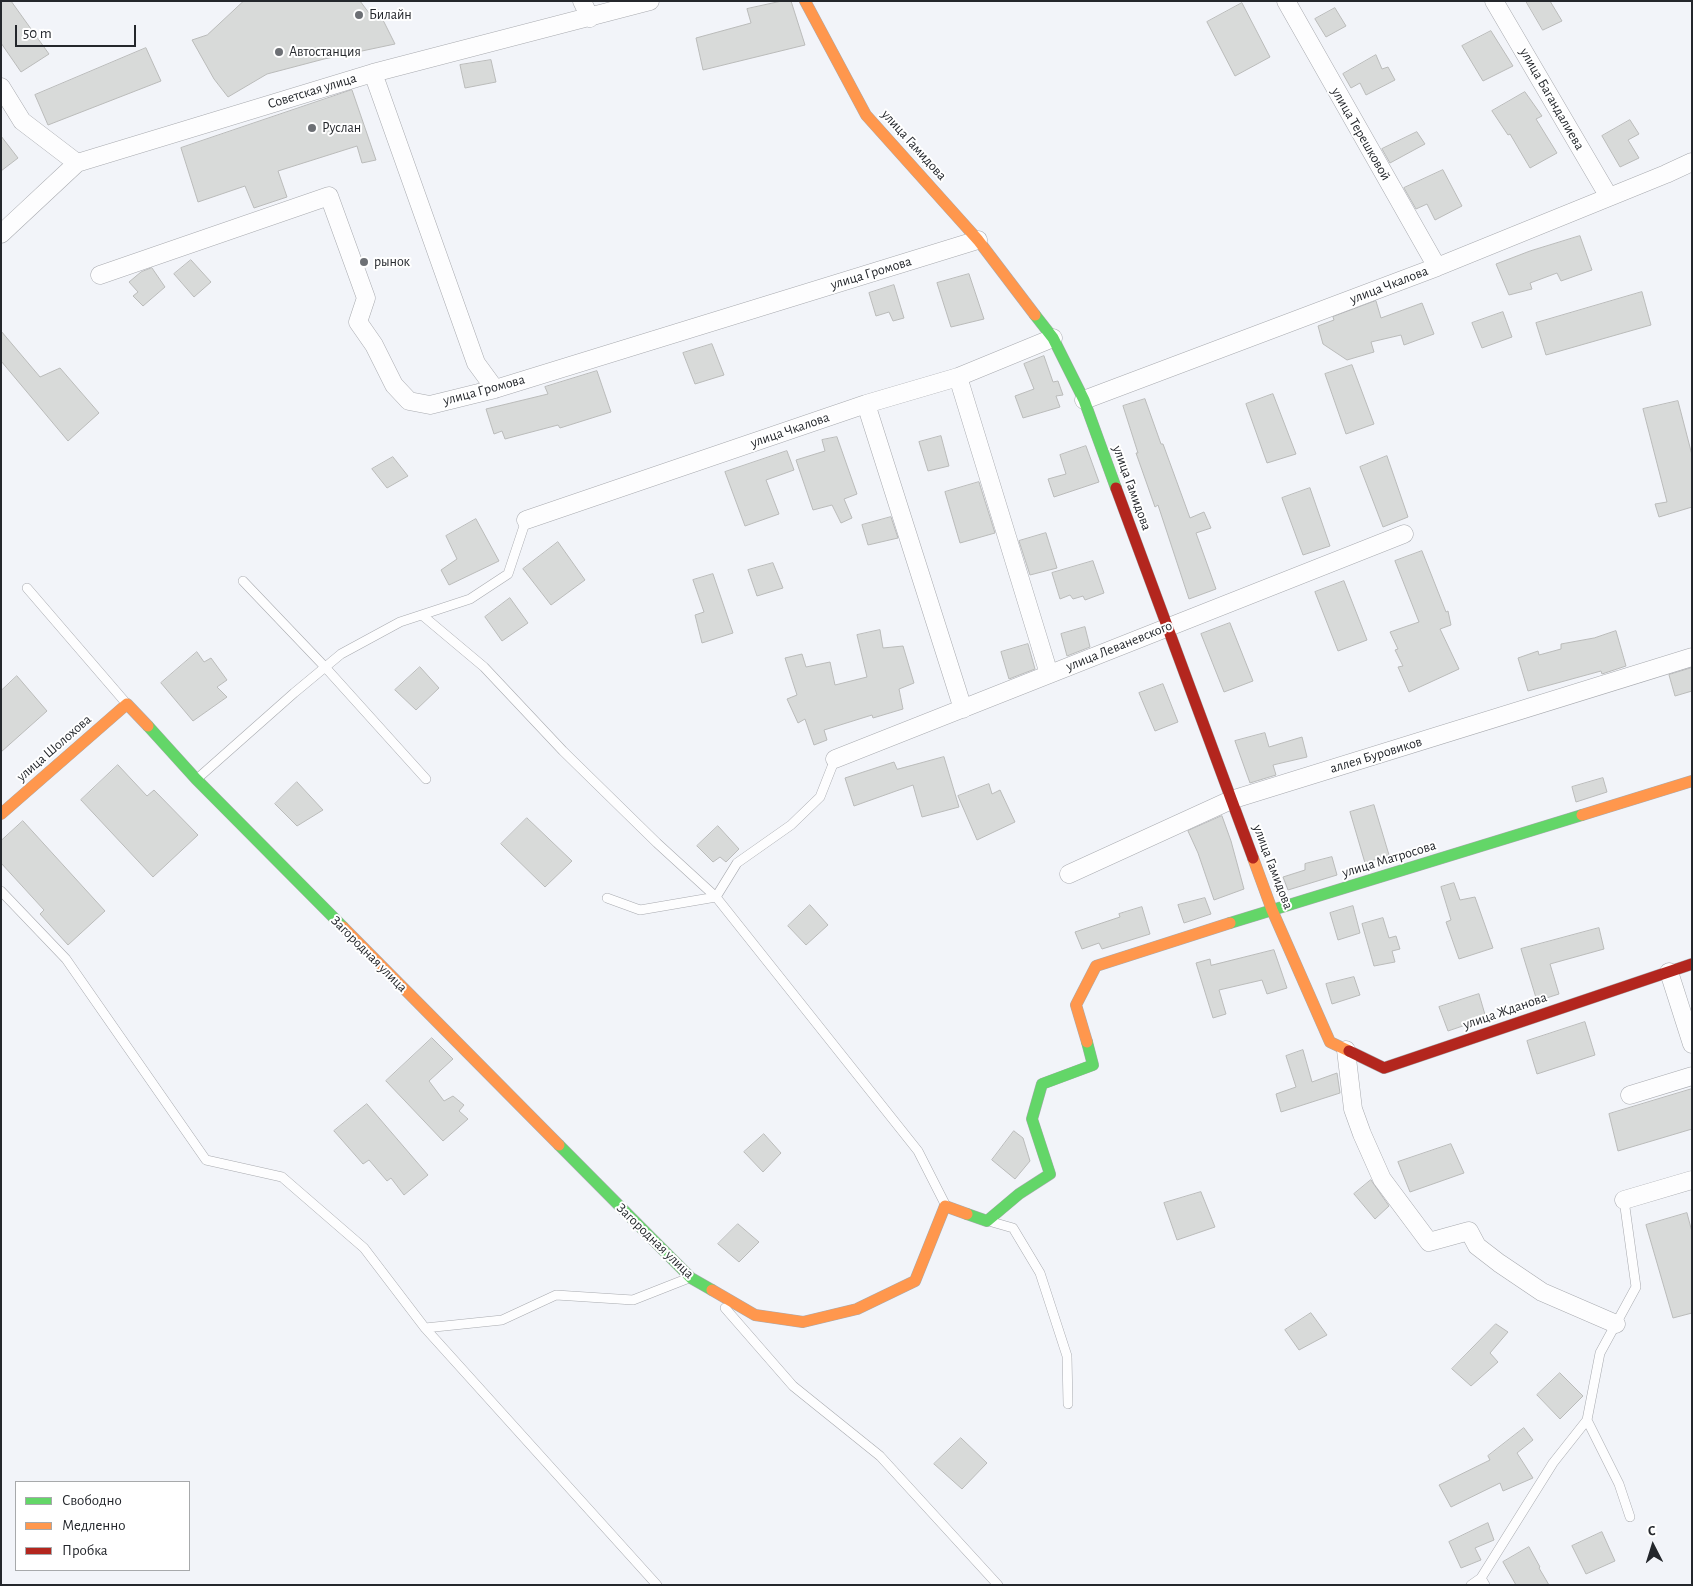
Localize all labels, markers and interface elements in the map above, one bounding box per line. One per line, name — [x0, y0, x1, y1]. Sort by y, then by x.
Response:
place label: Билайн — [369, 7, 412, 23]
marker: Билайн — [353, 9, 365, 21]
scale bar — [18, 15, 139, 47]
text: 50 m — [23, 26, 52, 41]
place label: Автостанция — [289, 44, 361, 60]
street label: улица Багандалиева — [1516, 45, 1588, 153]
marker: Автостанция — [273, 46, 285, 58]
street label: Советская улица — [265, 69, 359, 113]
street label: улица Терешковой — [1328, 85, 1394, 183]
street label: улица Гамидова — [878, 106, 950, 184]
place label: Руслан — [322, 120, 361, 136]
marker: Руслан — [306, 122, 318, 134]
street label: улица Громова — [828, 253, 914, 293]
place label: рынок — [374, 254, 410, 270]
marker: рынок — [358, 256, 370, 268]
street label: улица Чкалова — [1348, 262, 1430, 308]
street label: улица Громова — [441, 371, 527, 409]
street label: улица Чкалова — [748, 409, 832, 451]
street label: улица Гамидова — [1109, 443, 1155, 533]
street label: улица Леваневского — [1063, 617, 1175, 675]
street label: улица Шолохова — [13, 711, 95, 785]
street label: аллея Буровиков — [1328, 733, 1424, 777]
street label: улица Гамидова — [1249, 822, 1297, 912]
street label: улица Матросова — [1340, 837, 1438, 881]
street label: Загородная улица — [327, 912, 411, 996]
street label: улица Жданова — [1461, 989, 1549, 1033]
street label: Загородная улица — [613, 1200, 697, 1282]
legend — [15, 1481, 190, 1571]
text: Свободно — [62, 1493, 122, 1508]
text: Медленно — [62, 1518, 126, 1533]
north arrow — [1628, 1521, 1678, 1571]
text: С — [1647, 1524, 1656, 1538]
text: Пробка — [62, 1543, 108, 1558]

